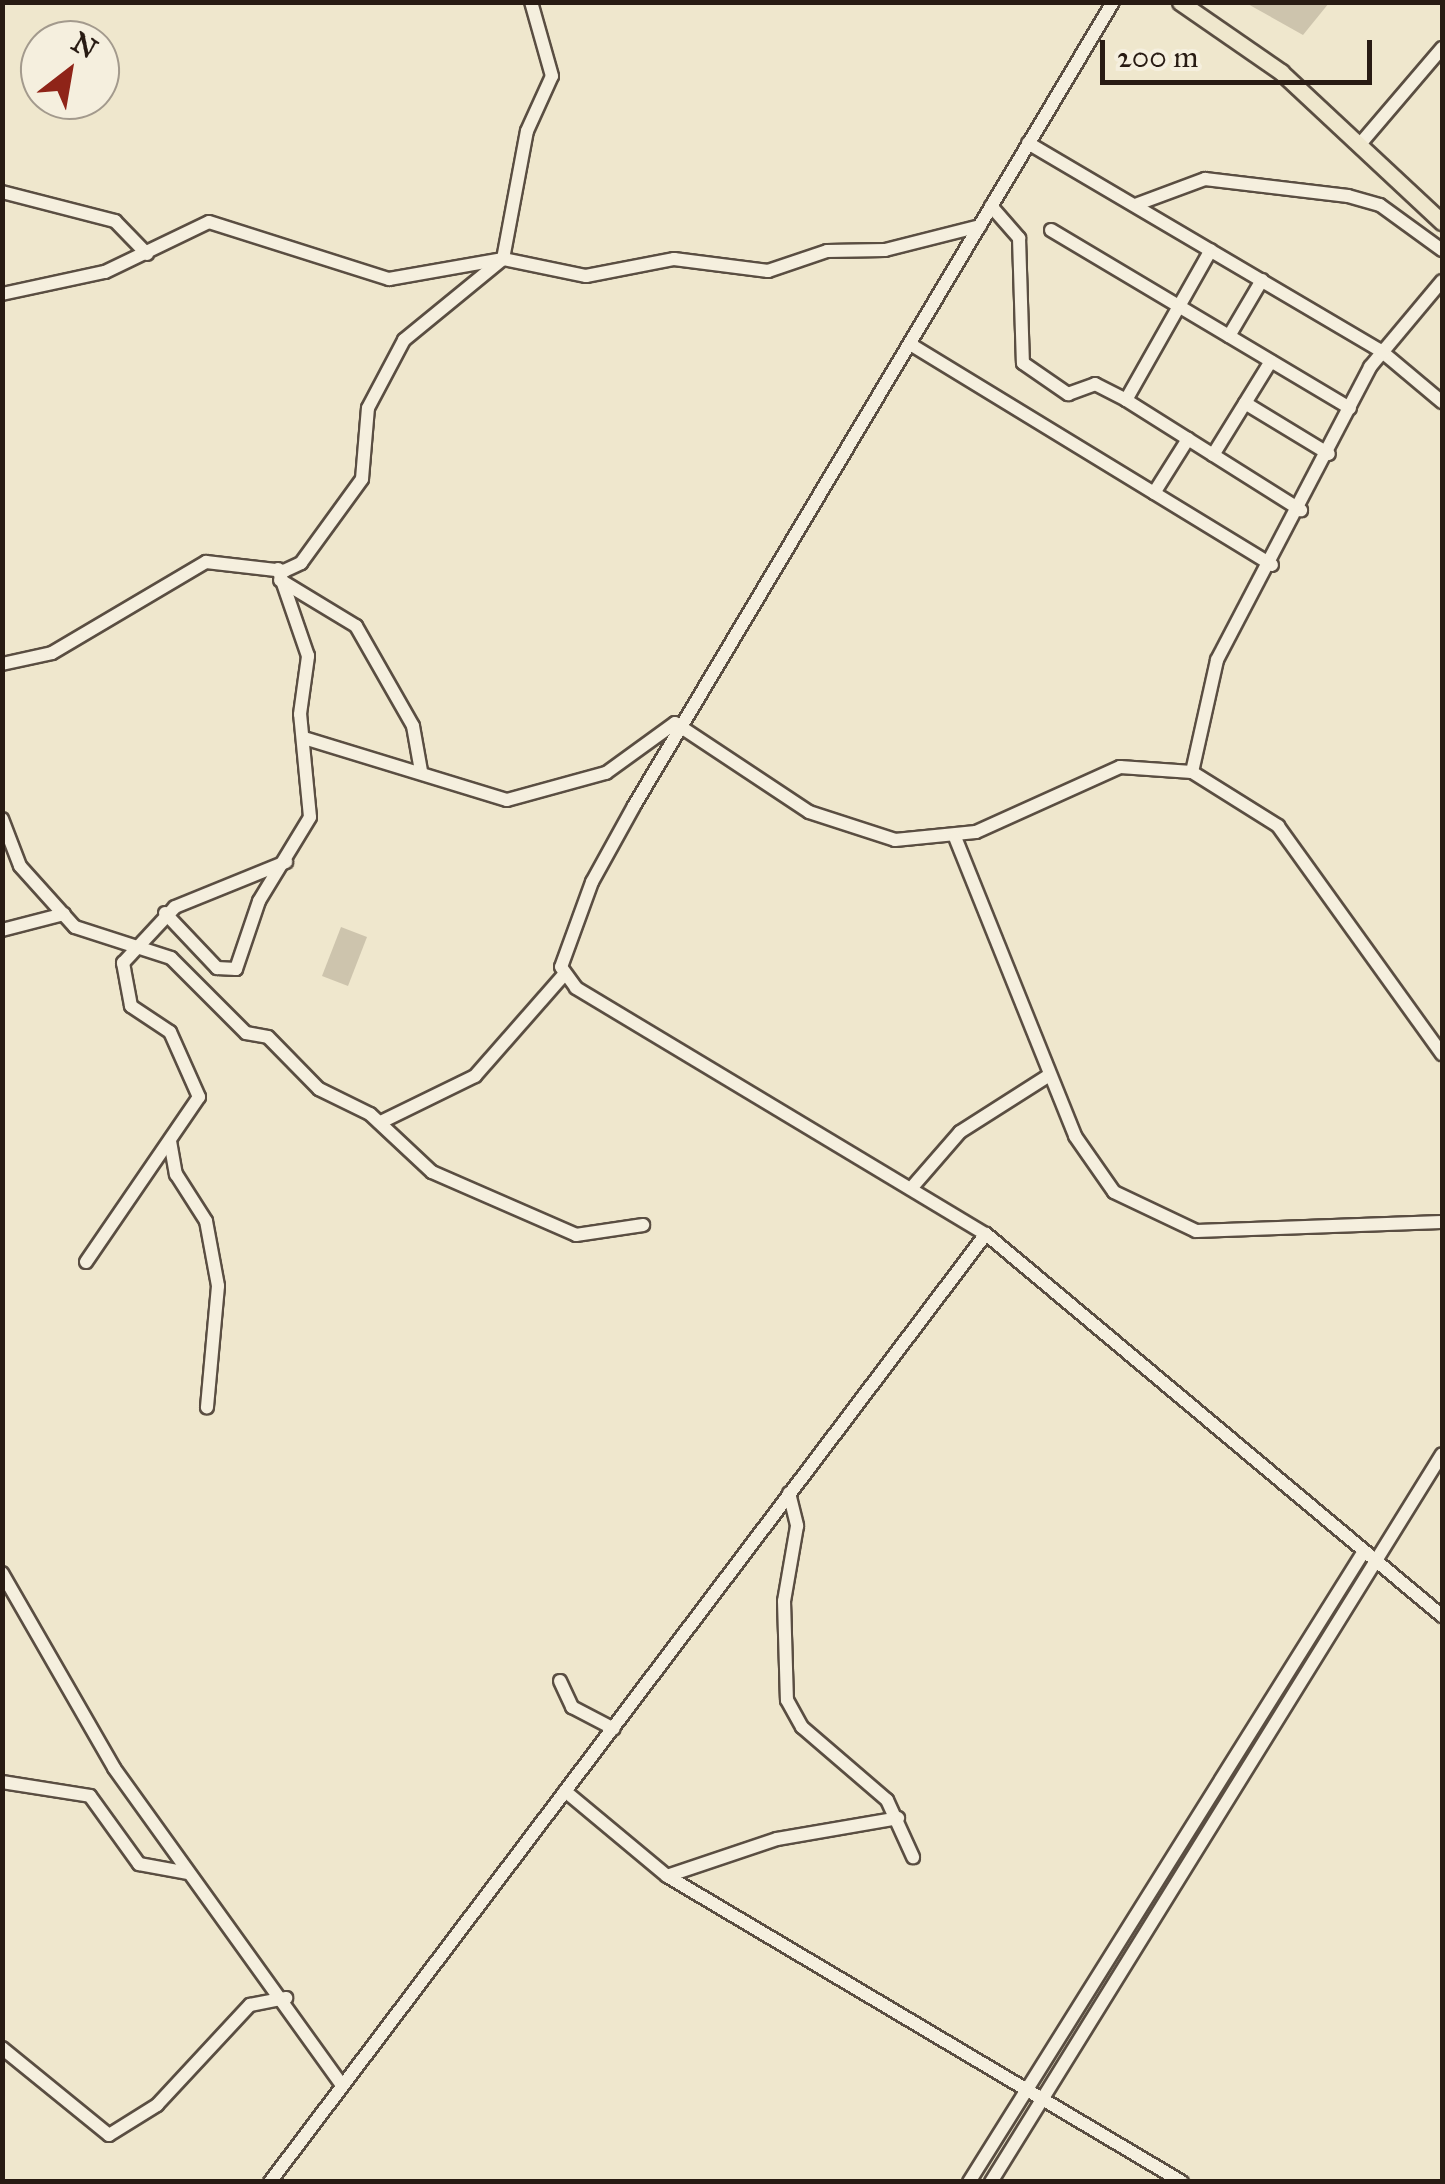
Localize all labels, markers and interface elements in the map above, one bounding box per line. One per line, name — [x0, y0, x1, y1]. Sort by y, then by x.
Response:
north arrow — [20, 20, 120, 120]
scale bar — [1105, 20, 1378, 82]
text: N — [65, 24, 104, 67]
text: 200 m — [1117, 39, 1198, 75]

